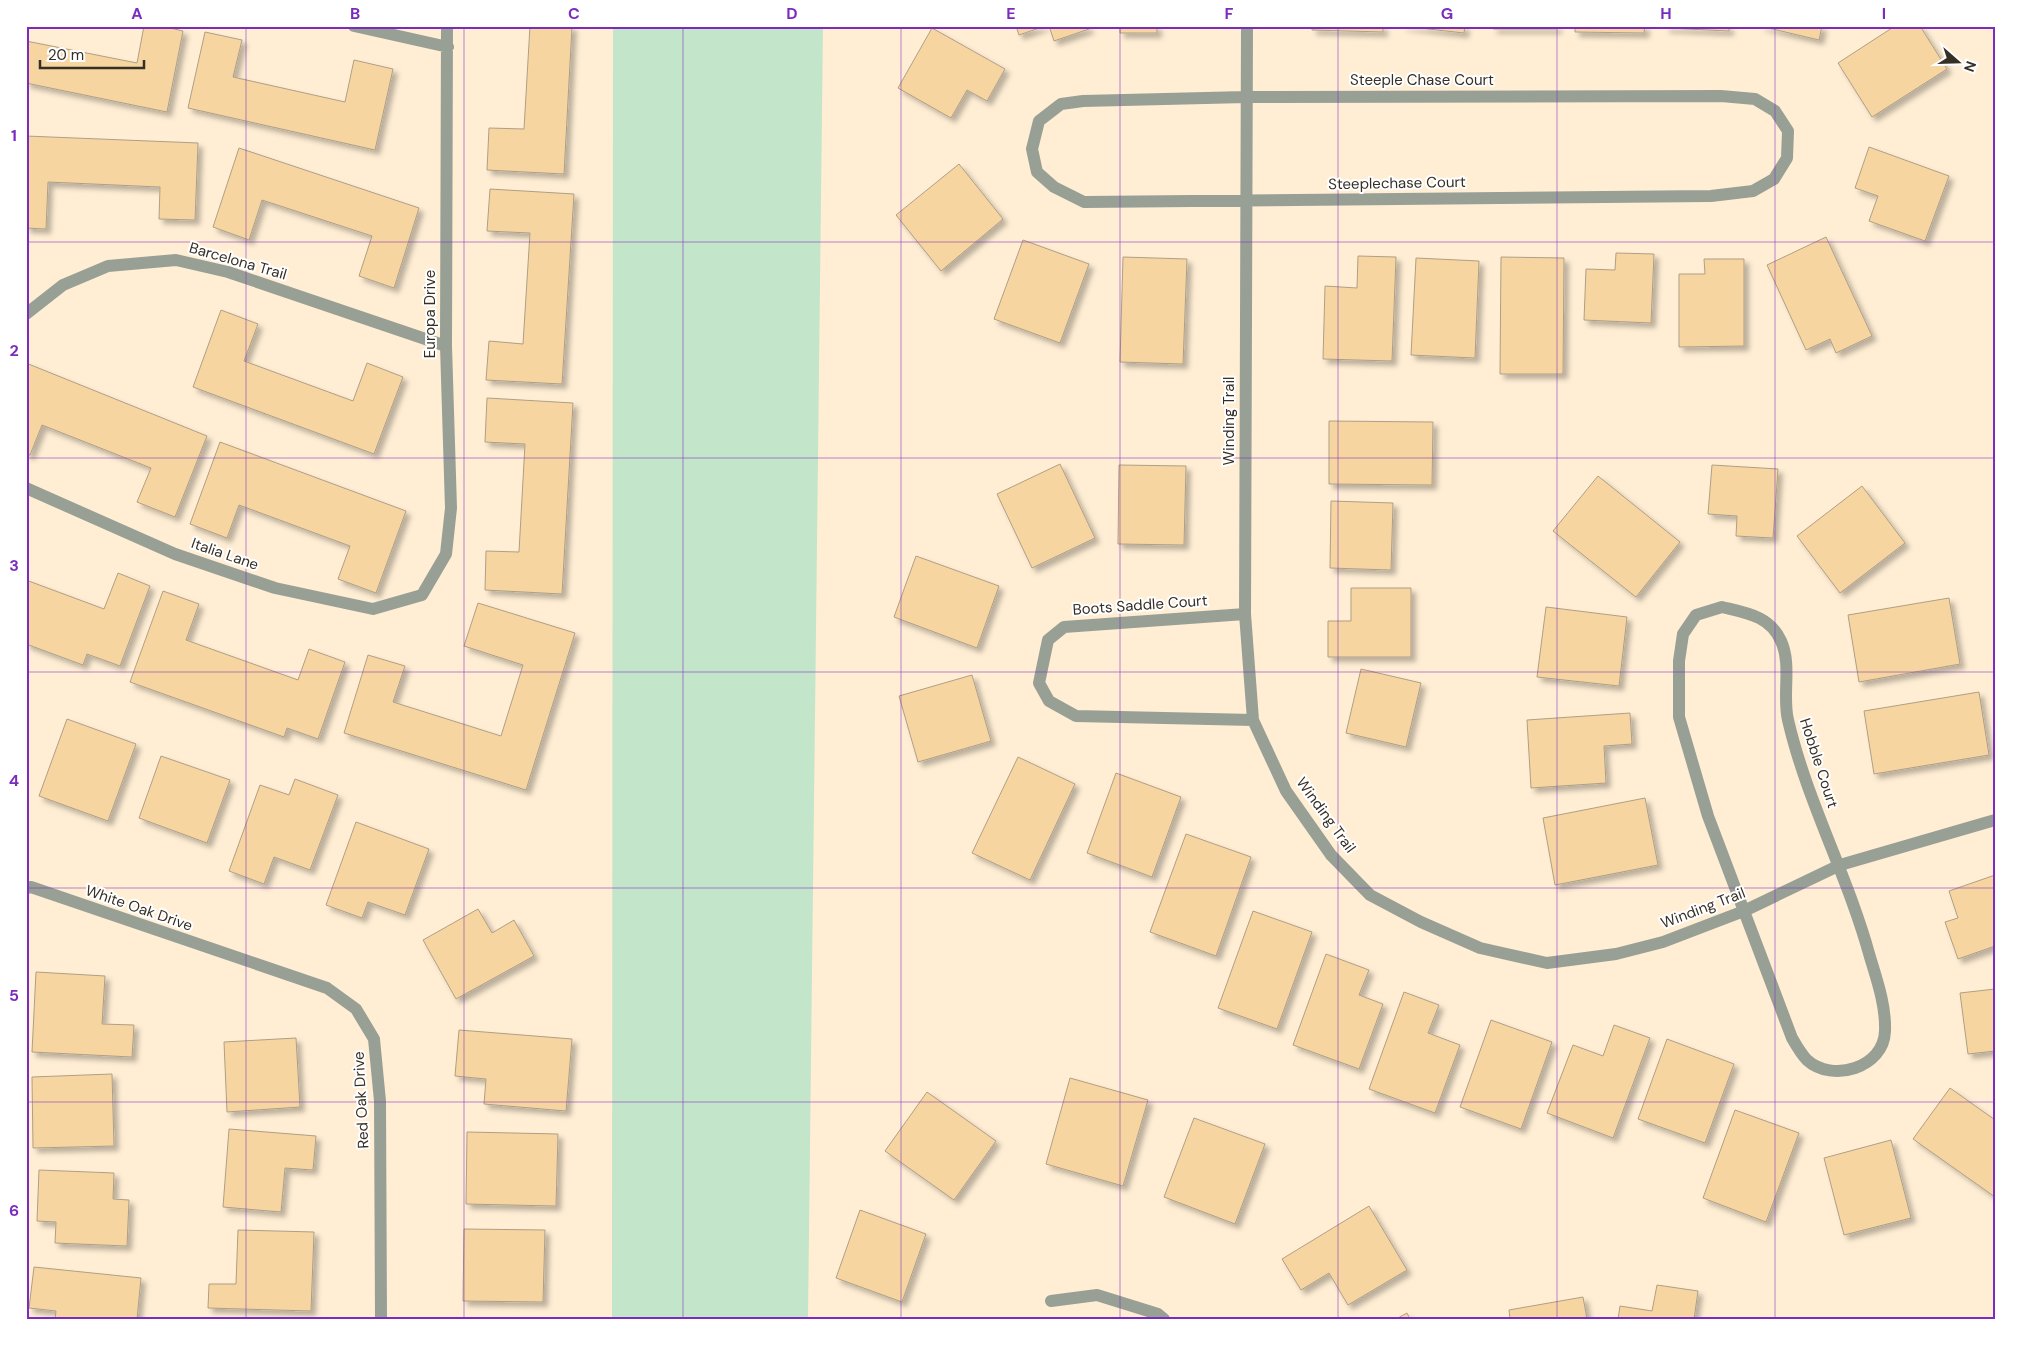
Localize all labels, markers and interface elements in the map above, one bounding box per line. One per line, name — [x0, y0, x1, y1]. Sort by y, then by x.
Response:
text: A — [131, 3, 143, 24]
text: B — [350, 3, 360, 24]
text: C — [568, 3, 580, 24]
text: D — [786, 3, 798, 24]
text: E — [1006, 3, 1016, 24]
text: F — [1225, 3, 1234, 24]
text: G — [1441, 3, 1453, 24]
text: H — [1660, 3, 1672, 24]
text: I — [1882, 3, 1886, 24]
scale bar — [40, 38, 144, 70]
north arrow — [1934, 38, 1984, 88]
text: 20 m — [48, 45, 84, 65]
text: N — [1960, 59, 1980, 74]
street label: Steeple Chase Court — [1350, 70, 1494, 90]
text: 1 — [11, 125, 17, 146]
street label: Steeplechase Court — [1328, 172, 1466, 194]
street label: Barcelona Trail — [187, 237, 289, 285]
street label: Europa Drive — [420, 270, 440, 358]
text: 2 — [9, 340, 19, 361]
street label: Winding Trail — [1219, 377, 1239, 465]
street label: Italia Lane — [189, 533, 261, 575]
text: 3 — [9, 555, 19, 576]
street label: Boots Saddle Court — [1072, 590, 1208, 620]
street label: Hobble Court — [1795, 715, 1843, 811]
text: 4 — [9, 770, 19, 791]
street label: Winding Trail — [1292, 773, 1360, 857]
street label: White Oak Drive — [83, 880, 195, 936]
street label: Winding Trail — [1658, 883, 1748, 933]
text: 5 — [9, 985, 19, 1006]
street label: Red Oak Drive — [348, 1051, 374, 1149]
text: 6 — [9, 1200, 19, 1221]

